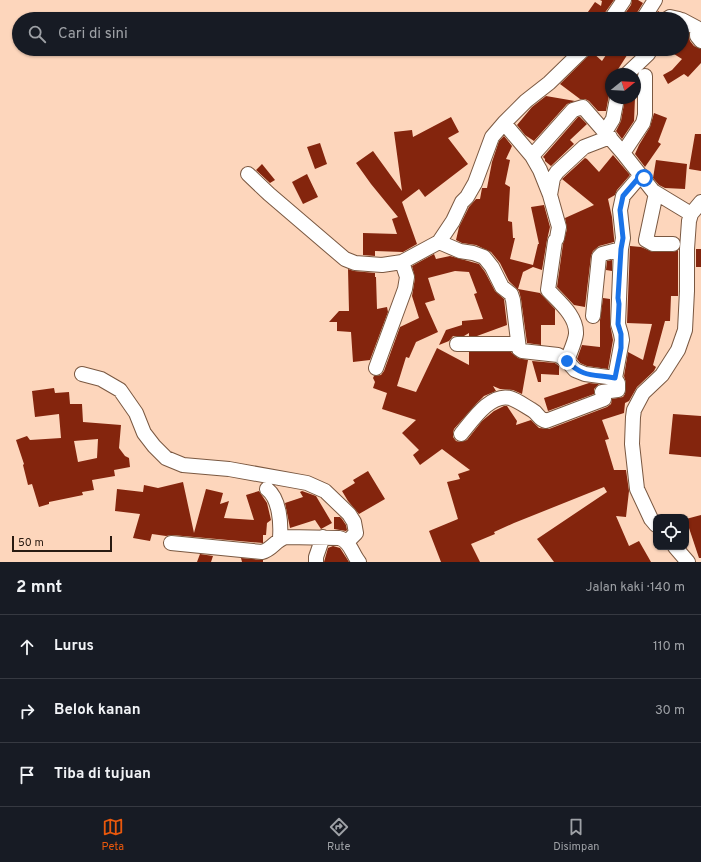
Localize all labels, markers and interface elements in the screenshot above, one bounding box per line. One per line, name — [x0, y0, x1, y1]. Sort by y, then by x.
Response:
search box — [12, 12, 689, 56]
icon: search — [26, 23, 48, 45]
text: Cari di sini — [58, 25, 128, 44]
north arrow — [605, 68, 641, 104]
route start — [635, 169, 653, 187]
route end — [558, 352, 576, 370]
map controls — [653, 514, 689, 550]
button: locate — [653, 514, 689, 550]
scale bar — [12, 534, 112, 553]
text: 50 m — [18, 536, 44, 550]
text: 2 mnt — [16, 577, 62, 599]
text: Jalan kaki · 140 m — [585, 580, 685, 596]
icon: ahead — [16, 636, 38, 658]
text: Lurus — [54, 637, 94, 656]
text: 110 m — [653, 639, 685, 655]
icon: right — [16, 700, 38, 722]
text: Belok kanan — [54, 701, 141, 720]
text: 30 m — [655, 703, 685, 719]
icon: arrive — [16, 764, 38, 786]
text: Tiba di tujuan — [54, 765, 151, 784]
tab: Peta — [101, 816, 124, 854]
tab: Rute — [327, 816, 350, 854]
tab: Disimpan — [553, 816, 600, 854]

